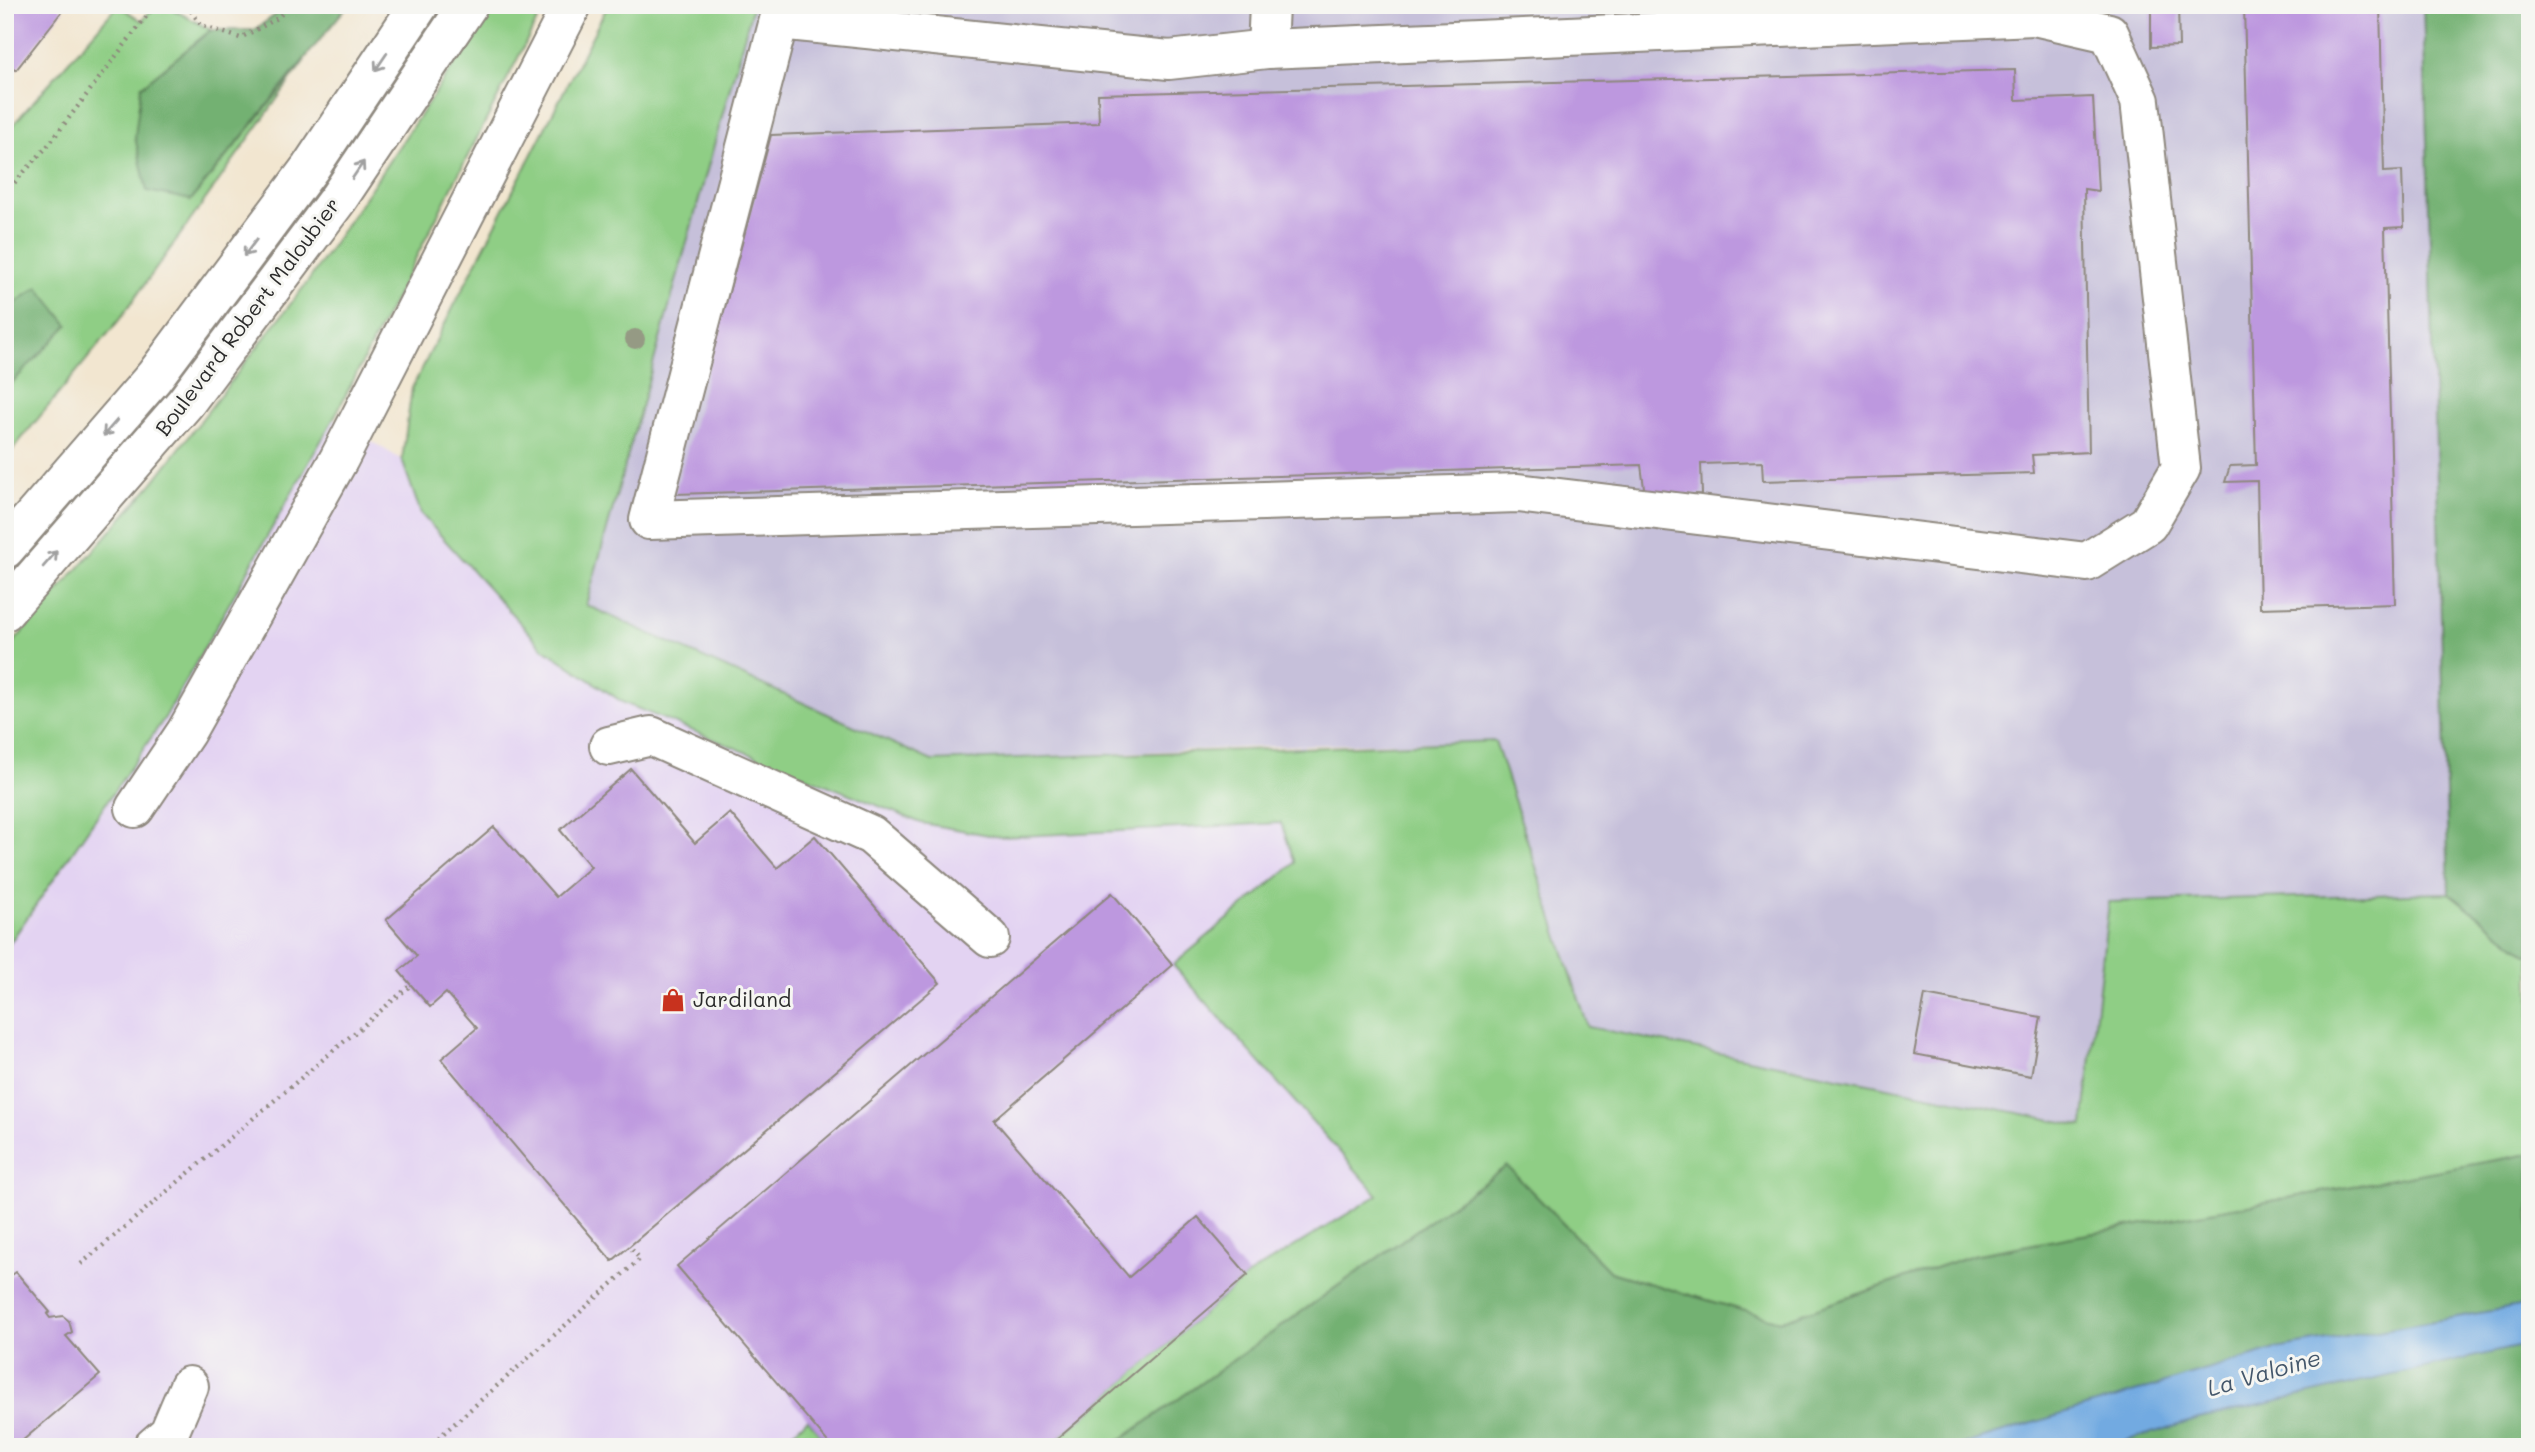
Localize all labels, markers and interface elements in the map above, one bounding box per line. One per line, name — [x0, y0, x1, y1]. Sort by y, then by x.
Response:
one-way arrow — [374, 52, 388, 71]
one-way arrow — [351, 161, 365, 180]
street label: Boulevard Robert Maloubier — [148, 192, 345, 440]
one-way arrow — [243, 239, 258, 257]
one-way arrow — [102, 418, 118, 436]
one-way arrow — [42, 551, 58, 569]
place label: Jardiland — [693, 985, 791, 1012]
shop icon: Jardiland — [659, 986, 687, 1014]
water label: La Valoine — [2203, 1342, 2324, 1403]

